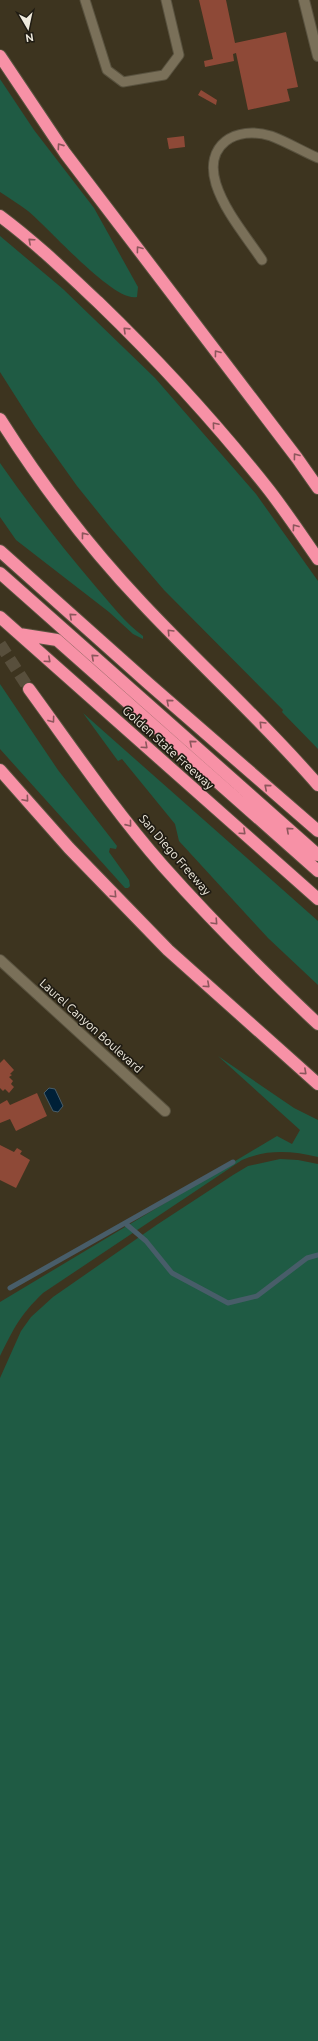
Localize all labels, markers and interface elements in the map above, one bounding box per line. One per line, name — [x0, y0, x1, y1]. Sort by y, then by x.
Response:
north arrow — [8, 8, 48, 48]
text: N — [25, 31, 35, 44]
one-way arrow — [58, 143, 65, 150]
one-way arrow — [28, 239, 36, 246]
one-way arrow — [136, 246, 143, 253]
one-way arrow — [123, 327, 131, 334]
one-way arrow — [214, 350, 221, 357]
one-way arrow — [213, 422, 220, 429]
one-way arrow — [293, 454, 300, 461]
one-way arrow — [292, 524, 300, 531]
one-way arrow — [82, 533, 89, 540]
one-way arrow — [69, 613, 77, 620]
one-way arrow — [167, 629, 175, 637]
one-way arrow — [92, 654, 99, 661]
one-way arrow — [43, 655, 51, 662]
one-way arrow — [167, 699, 174, 706]
street label: Golden State Freeway — [120, 703, 217, 792]
one-way arrow — [47, 716, 54, 723]
one-way arrow — [259, 721, 267, 729]
one-way arrow — [141, 741, 148, 748]
one-way arrow — [189, 741, 196, 748]
one-way arrow — [265, 785, 272, 792]
one-way arrow — [21, 795, 28, 802]
street label: San Diego Freeway — [137, 812, 214, 898]
one-way arrow — [125, 820, 132, 827]
one-way arrow — [238, 827, 245, 834]
one-way arrow — [286, 827, 293, 834]
one-way arrow — [109, 890, 117, 898]
one-way arrow — [210, 917, 218, 925]
street label: Laurel Canyon Boulevard — [37, 976, 145, 1075]
one-way arrow — [202, 981, 210, 988]
one-way arrow — [299, 1067, 307, 1074]

